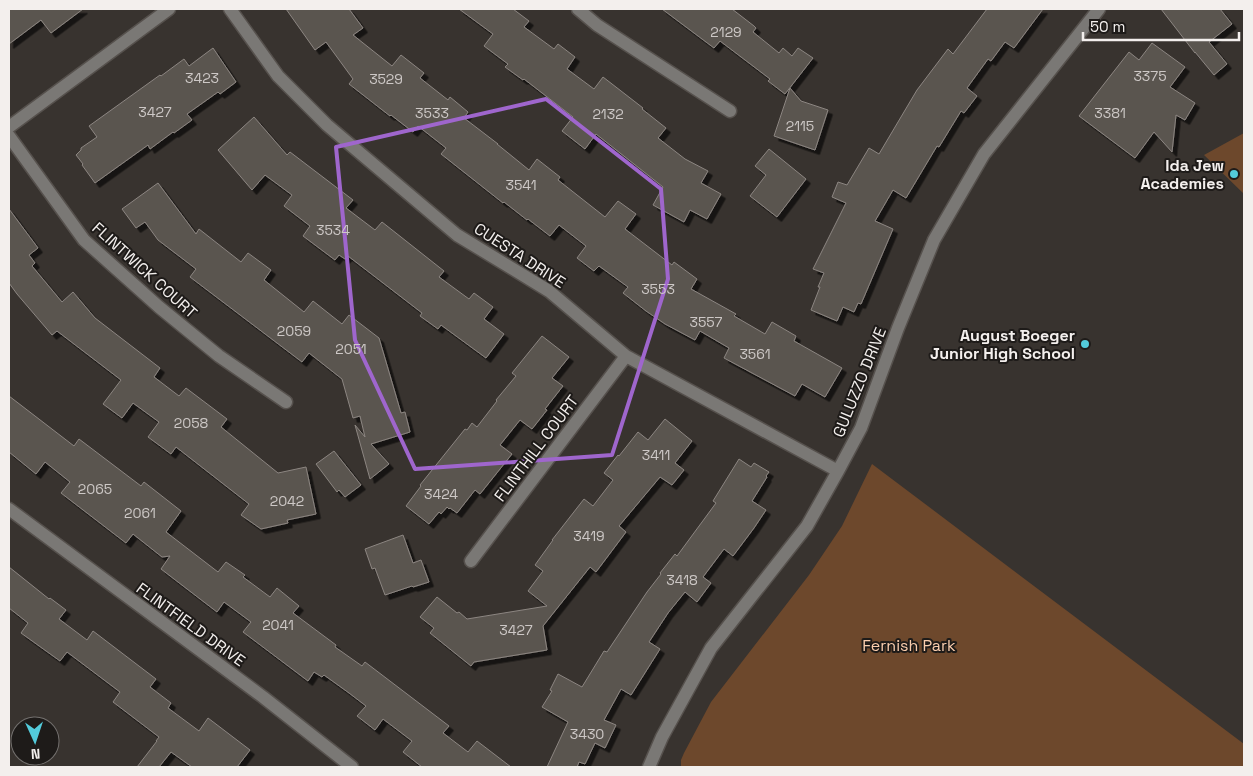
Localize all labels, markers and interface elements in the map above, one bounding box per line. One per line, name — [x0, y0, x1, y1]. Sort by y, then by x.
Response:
scale bar — [1083, 10, 1239, 42]
text: 50 m — [1090, 17, 1125, 36]
house number: 2129 — [710, 23, 742, 41]
house number: 3375 — [1133, 67, 1167, 85]
house number: 3423 — [185, 69, 219, 87]
house number: 3529 — [369, 70, 403, 88]
house number: 3427 — [138, 103, 172, 121]
house number: 3533 — [415, 104, 449, 122]
house number: 3381 — [1094, 104, 1126, 122]
house number: 2132 — [592, 105, 624, 123]
house number: 2115 — [786, 117, 814, 135]
place label: Ida Jew Academies — [1140, 155, 1224, 194]
marker: Ida Jew Academies — [1228, 168, 1240, 180]
house number: 3541 — [505, 176, 537, 194]
street label: FLINTWICK COURT — [88, 218, 202, 323]
street label: CUESTA DRIVE — [470, 218, 569, 293]
house number: 3534 — [316, 221, 350, 239]
house number: 3553 — [641, 280, 675, 298]
house number: 3557 — [690, 313, 723, 331]
house number: 2059 — [277, 322, 311, 340]
street label: GULUZZO DRIVE — [828, 324, 891, 440]
place label: August Boeger Junior High School — [930, 325, 1075, 364]
marker: August Boeger Junior High School — [1079, 338, 1091, 350]
house number: 2051 — [335, 340, 367, 358]
house number: 3561 — [739, 345, 771, 363]
street label: FLINTHILL COURT — [490, 391, 583, 506]
house number: 2058 — [174, 414, 209, 432]
house number: 3411 — [642, 446, 670, 464]
house number: 2065 — [78, 480, 112, 498]
house number: 3424 — [424, 485, 458, 503]
house number: 2042 — [270, 492, 304, 510]
house number: 2061 — [124, 504, 156, 522]
house number: 3419 — [573, 527, 605, 545]
house number: 3418 — [666, 571, 698, 589]
street label: FLINTFIELD DRIVE — [132, 578, 249, 671]
house number: 2041 — [262, 616, 294, 634]
house number: 3427 — [499, 621, 533, 639]
park label: Fernish Park — [862, 635, 956, 656]
north arrow — [10, 716, 60, 766]
house number: 3430 — [570, 725, 604, 743]
text: N — [31, 745, 41, 763]

